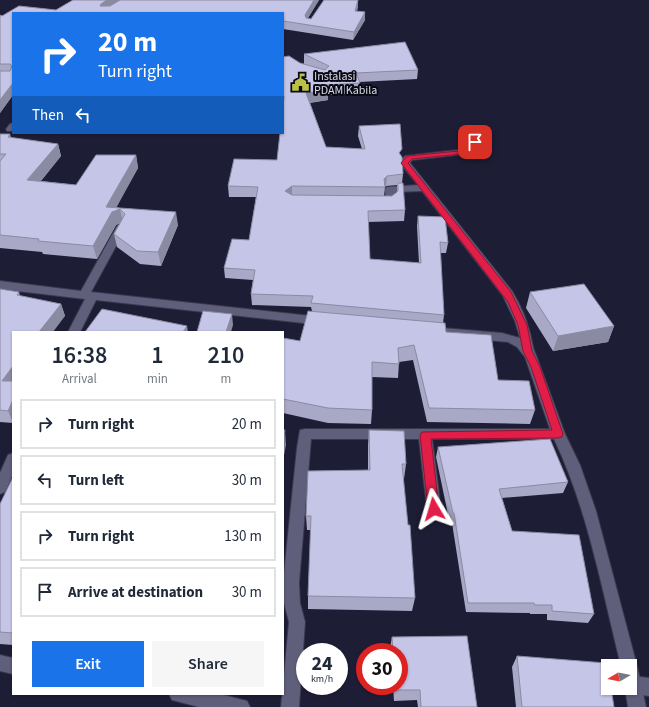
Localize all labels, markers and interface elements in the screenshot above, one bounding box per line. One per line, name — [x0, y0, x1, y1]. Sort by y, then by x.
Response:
text: 20 m — [98, 22, 157, 62]
icon: right — [32, 28, 84, 80]
text: Turn right — [98, 59, 172, 84]
place label: Instalasi PDAM Kabila — [314, 68, 377, 99]
public building icon: Instalasi PDAM Kabila — [291, 73, 311, 93]
icon: left — [72, 104, 94, 126]
text: Then — [32, 105, 64, 126]
pin — [458, 125, 492, 159]
icon: arrive — [464, 131, 486, 153]
text: 16:38 — [52, 338, 107, 373]
text: 1 — [151, 338, 164, 373]
text: 210 — [208, 338, 244, 373]
text: Arrival — [62, 370, 97, 388]
text: min — [147, 370, 168, 388]
text: m — [221, 370, 231, 388]
icon: right — [34, 413, 56, 435]
text: Turn right — [68, 414, 134, 435]
text: 20 m — [232, 414, 262, 435]
icon: left — [34, 469, 56, 491]
text: Turn left — [68, 470, 124, 491]
text: 30 m — [232, 470, 262, 491]
position arrow — [413, 488, 455, 530]
icon: right — [34, 525, 56, 547]
text: Turn right — [68, 526, 134, 547]
text: 130 m — [224, 526, 262, 547]
icon: arrive — [34, 581, 56, 603]
text: Arrive at destination — [68, 582, 203, 603]
text: 30 m — [232, 582, 262, 603]
button: Exit — [32, 641, 144, 687]
button: Share — [152, 641, 264, 687]
speed limit sign: 30 — [356, 643, 408, 695]
text: 24 — [311, 650, 333, 678]
north arrow — [601, 659, 637, 695]
map controls — [601, 659, 637, 695]
text: km/h — [311, 672, 333, 686]

